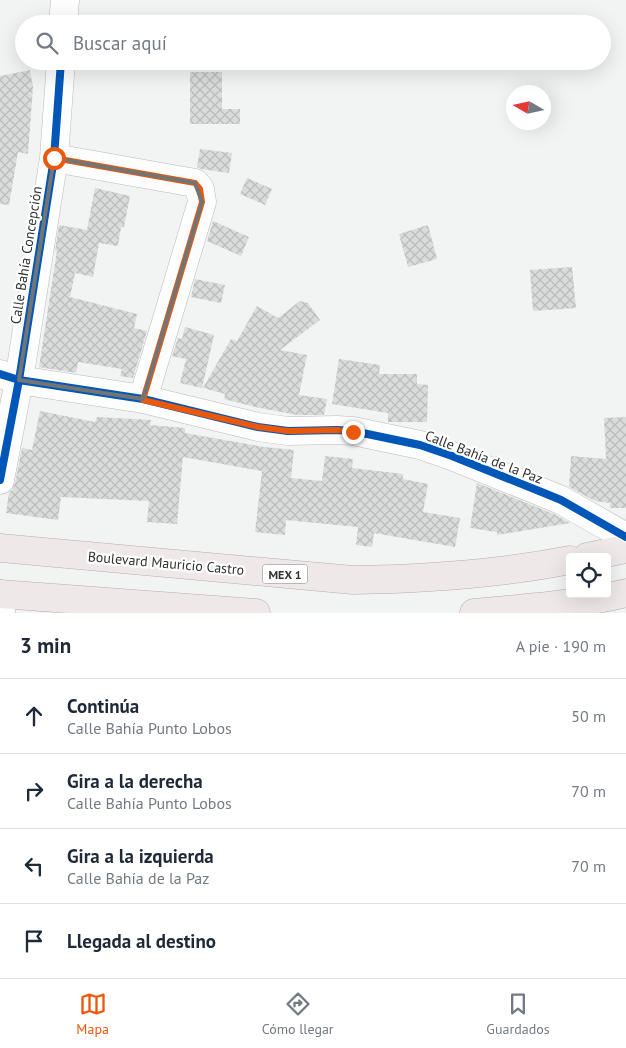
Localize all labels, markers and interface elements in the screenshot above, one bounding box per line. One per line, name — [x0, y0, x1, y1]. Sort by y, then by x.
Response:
search box — [15, 15, 611, 70]
icon: search — [33, 29, 61, 57]
text: Buscar aquí — [73, 31, 167, 55]
north arrow — [506, 85, 551, 130]
route start — [43, 147, 66, 170]
street label: Calle Bahía Concepción — [6, 185, 46, 325]
route end — [342, 421, 365, 444]
street label: Calle Bahía de la Paz — [423, 426, 545, 488]
street label: Boulevard Mauricio Castro — [87, 547, 245, 579]
map controls — [566, 553, 611, 598]
button: locate — [566, 553, 611, 598]
road number: MEX 1 — [262, 564, 308, 584]
text: 3 min — [20, 632, 71, 659]
text: A pie · 190 m — [516, 636, 606, 656]
text: Continúa — [67, 694, 139, 718]
icon: ahead — [20, 702, 48, 730]
text: 50 m — [571, 706, 606, 726]
text: Calle Bahía Punto Lobos — [67, 718, 232, 738]
text: Gira a la derecha — [67, 769, 203, 793]
icon: right — [20, 777, 48, 805]
text: 70 m — [571, 781, 606, 801]
text: Calle Bahía Punto Lobos — [67, 793, 232, 813]
text: Gira a la izquierda — [67, 844, 214, 868]
icon: left — [20, 852, 48, 880]
text: 70 m — [571, 856, 606, 876]
text: Calle Bahía de la Paz — [67, 868, 209, 888]
icon: arrive — [20, 927, 48, 955]
text: Llegada al destino — [67, 929, 216, 953]
tab: Mapa — [76, 990, 109, 1038]
tab: Cómo llegar — [262, 990, 334, 1038]
tab: Guardados — [486, 990, 550, 1038]

